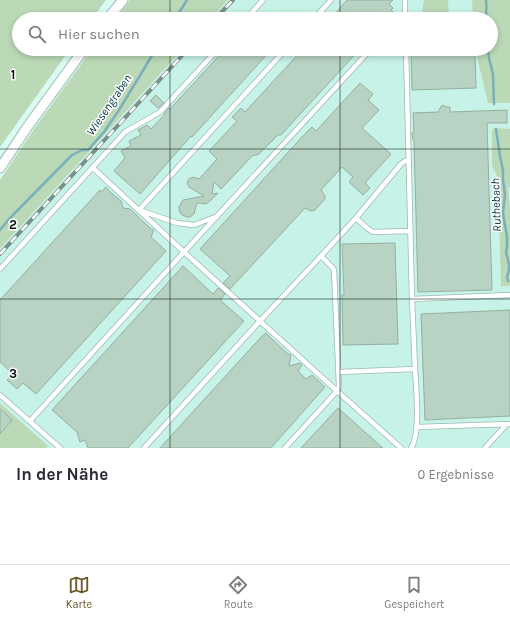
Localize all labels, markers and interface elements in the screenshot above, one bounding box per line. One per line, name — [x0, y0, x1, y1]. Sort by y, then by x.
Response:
search box — [12, 12, 498, 56]
icon: search — [26, 23, 48, 45]
text: Hier suchen — [58, 25, 140, 43]
text: 1 — [11, 67, 15, 82]
water label: Wiesengraben — [83, 72, 135, 138]
water label: Ruthebach — [488, 178, 504, 232]
text: 2 — [9, 217, 17, 232]
text: 3 — [9, 366, 17, 381]
text: In der Nähe — [16, 464, 108, 484]
text: 0 Ergebnisse — [418, 467, 494, 482]
tab: Karte — [66, 574, 92, 611]
tab: Route — [224, 574, 253, 611]
tab: Gespeichert — [384, 574, 444, 611]

